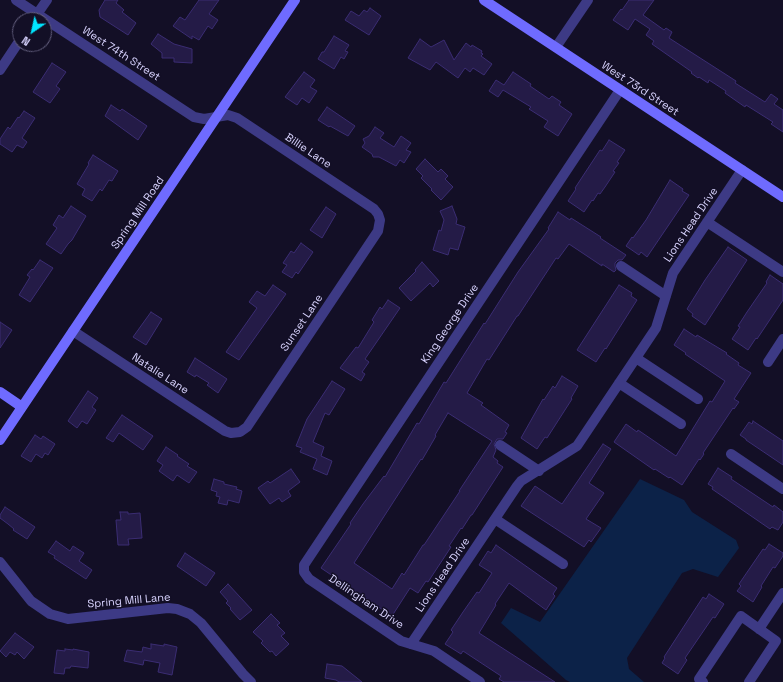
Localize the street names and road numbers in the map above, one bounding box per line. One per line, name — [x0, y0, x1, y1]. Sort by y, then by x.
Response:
street label: West 74th Street — [80, 24, 162, 84]
street label: West 73rd Street — [599, 59, 681, 119]
street label: Billie Lane — [282, 131, 334, 171]
street label: Spring Mill Road — [109, 174, 167, 252]
street label: Lions Head Drive — [661, 185, 721, 265]
street label: King George Drive — [418, 282, 482, 366]
street label: Sunset Lane — [278, 292, 326, 354]
street label: Natalie Lane — [129, 351, 191, 397]
street label: Lions Head Drive — [413, 535, 473, 615]
street label: Dellingham Drive — [326, 572, 406, 632]
street label: Spring Mill Lane — [87, 591, 171, 611]

